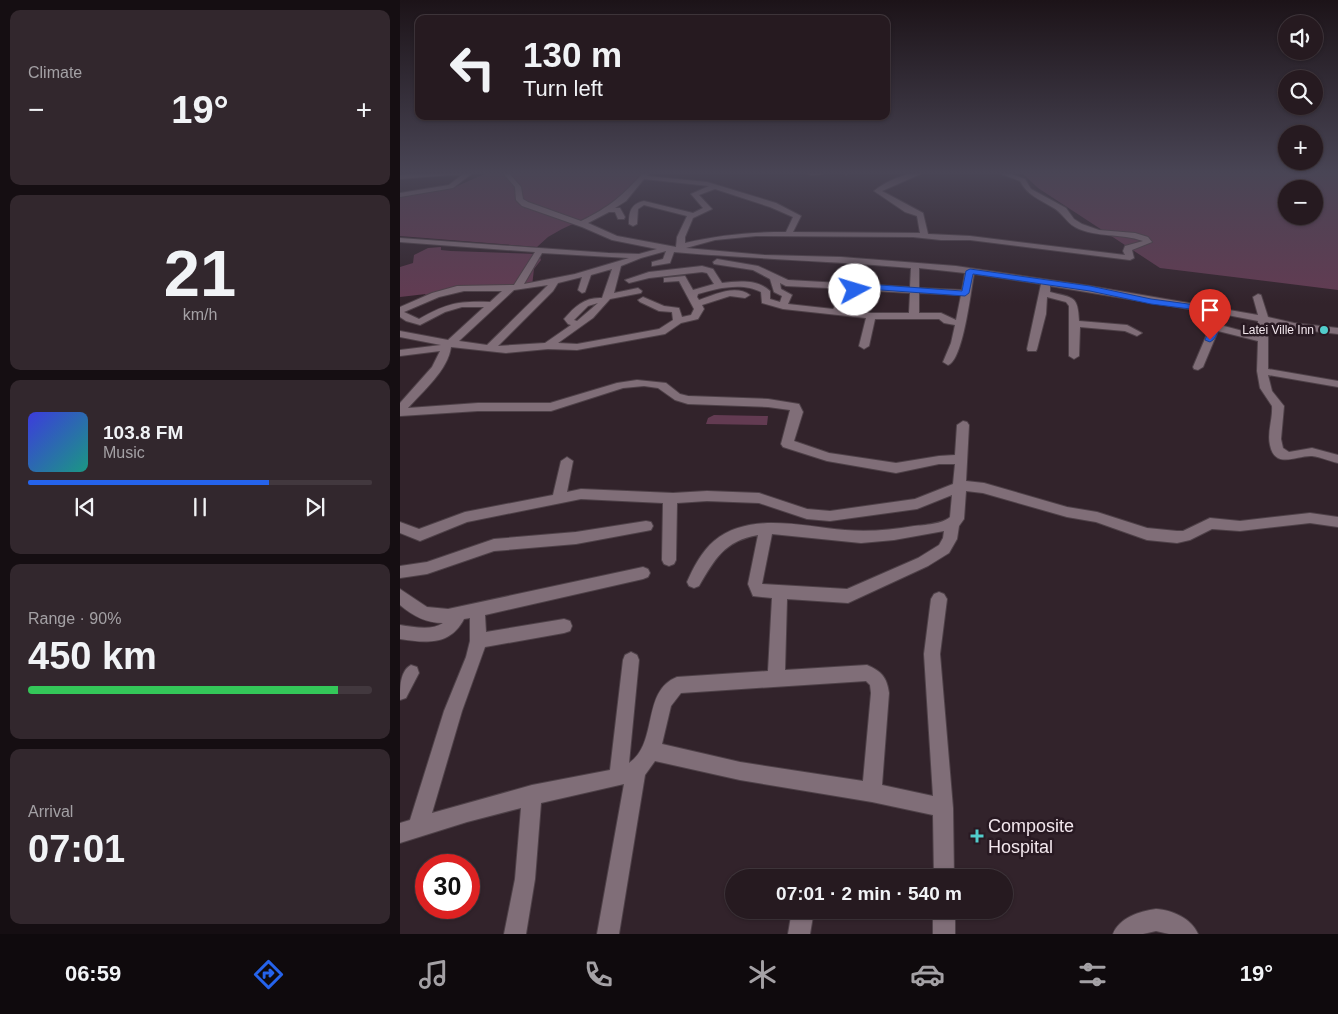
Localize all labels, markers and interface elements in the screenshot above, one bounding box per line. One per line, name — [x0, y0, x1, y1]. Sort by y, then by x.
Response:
map controls — [1278, 15, 1323, 225]
button: sound — [1278, 15, 1323, 60]
icon: left — [440, 35, 505, 100]
text: 130 m — [523, 35, 622, 74]
text: Climate — [28, 64, 82, 81]
button: search — [1278, 70, 1323, 115]
text: Turn left — [523, 76, 603, 101]
text: 19° — [171, 89, 229, 131]
text: − — [28, 94, 44, 125]
text: + — [356, 94, 372, 125]
button: + — [1278, 125, 1323, 170]
button: − — [1278, 180, 1323, 225]
text: 21 — [164, 237, 236, 310]
position arrow — [828, 263, 880, 315]
pin — [1189, 289, 1231, 340]
icon: arrive — [1196, 296, 1224, 324]
text: km/h — [183, 306, 217, 323]
place label: Latei Ville Inn — [1242, 323, 1314, 337]
marker: Latei Ville Inn — [1318, 324, 1330, 336]
text: 103.8 FM — [103, 422, 183, 443]
text: Music — [103, 444, 145, 461]
icon: previous — [71, 493, 99, 521]
icon: pause — [186, 493, 214, 521]
icon: next — [301, 493, 329, 521]
text: Range · 90% — [28, 610, 121, 627]
text: 450 km — [28, 635, 157, 677]
text: Arrival — [28, 803, 73, 820]
place label: Composite Hospital — [988, 816, 1074, 857]
text: 07:01 — [28, 828, 125, 870]
marker: Composite Hospital — [970, 829, 984, 843]
speed limit sign: 30 — [415, 854, 480, 919]
text: 07:01 · 2 min · 540 m — [776, 883, 962, 904]
icon: directions — [251, 957, 286, 992]
icon: music — [416, 957, 451, 992]
icon: phone — [581, 957, 616, 992]
icon: climate — [745, 957, 780, 992]
icon: car — [910, 957, 945, 992]
icon: filters — [1075, 957, 1110, 992]
text: 06:59 — [65, 961, 121, 986]
text: 19° — [1240, 961, 1273, 986]

